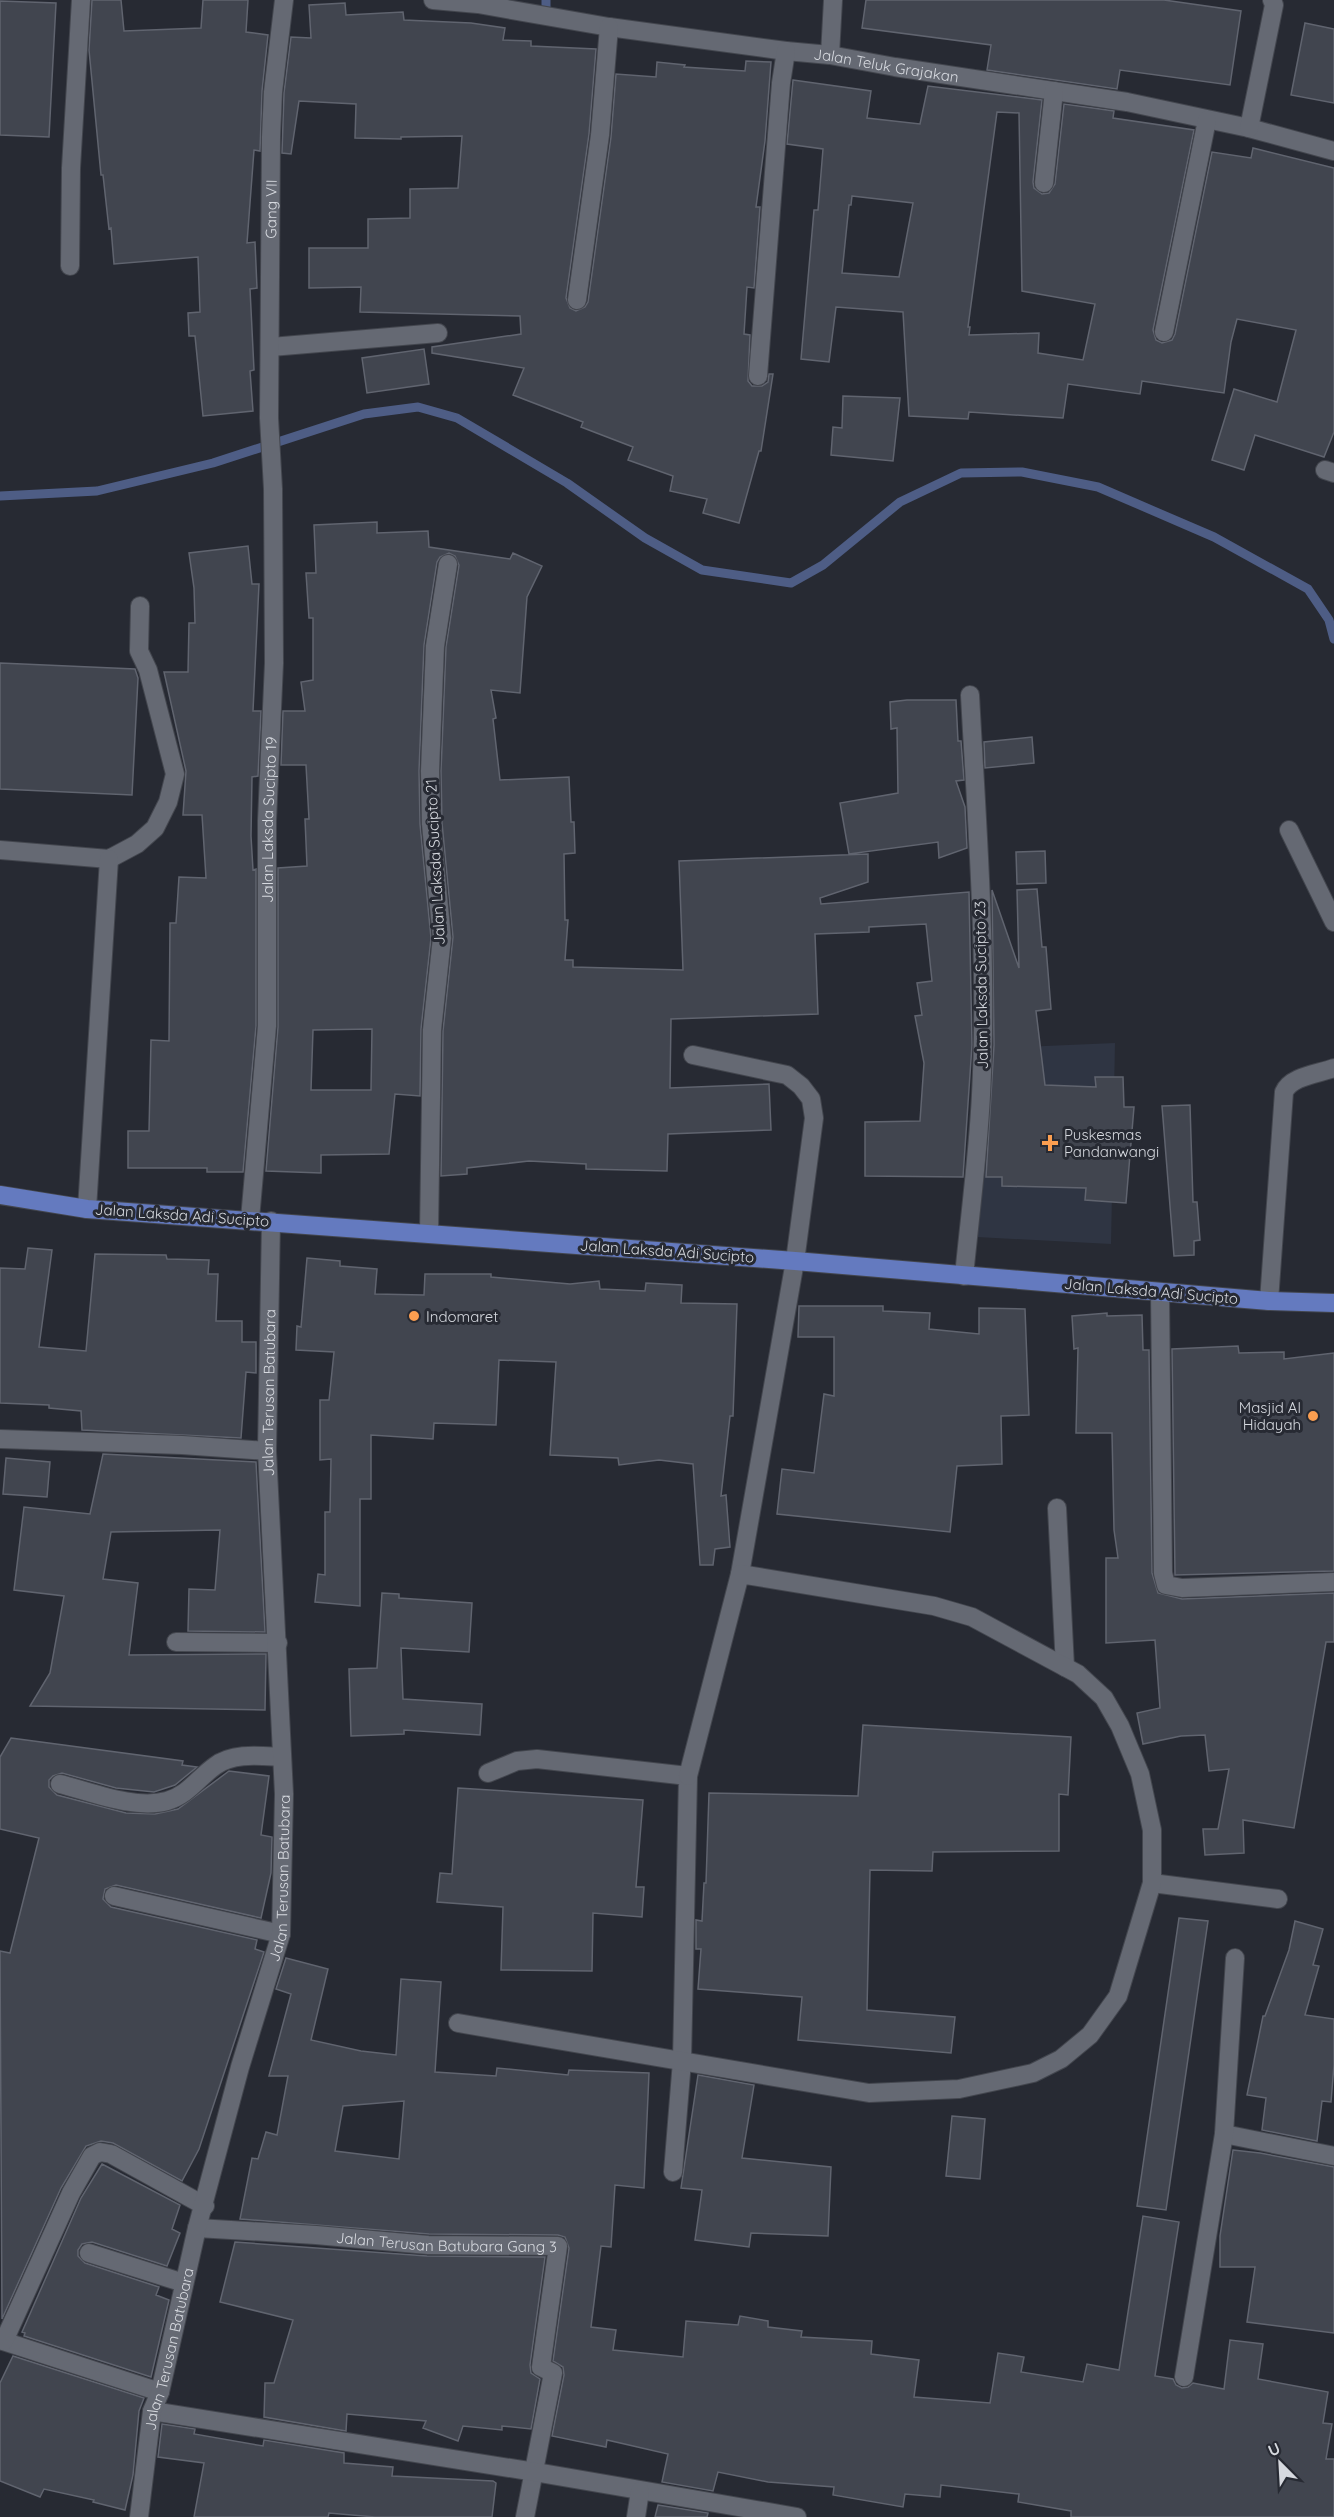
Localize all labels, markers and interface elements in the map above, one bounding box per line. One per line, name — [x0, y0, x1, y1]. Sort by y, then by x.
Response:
street label: Jalan Teluk Grajakan — [813, 44, 960, 86]
street label: Gang VII — [261, 179, 280, 239]
street label: Jalan Laksda Sucipto 19 — [258, 736, 280, 903]
street label: Jalan Laksda Sucipto 21 — [421, 778, 449, 946]
street label: Jalan Laksda Sucipto 23 — [970, 900, 992, 1069]
place label: Puskesmas Pandanwangi — [1064, 1125, 1159, 1161]
marker: Puskesmas Pandanwangi — [1041, 1134, 1059, 1152]
street label: Jalan Laksda Adi Sucipto — [94, 1199, 270, 1231]
street label: Jalan Laksda Adi Sucipto — [579, 1235, 755, 1267]
street label: Jalan Laksda Adi Sucipto — [1063, 1274, 1239, 1308]
place label: Indomaret — [426, 1307, 498, 1326]
street label: Jalan Terusan Batubara — [257, 1309, 279, 1477]
marker: Indomaret — [407, 1309, 421, 1323]
place label: Masjid Al Hidayah — [1239, 1398, 1301, 1434]
marker: Masjid Al Hidayah — [1306, 1409, 1320, 1423]
street label: Jalan Terusan Batubara — [264, 1794, 293, 1964]
street label: Jalan Terusan Batubara Gang 3 — [335, 2227, 557, 2255]
street label: Jalan Terusan Batubara — [140, 2266, 197, 2432]
north arrow — [1250, 2433, 1310, 2493]
text: U — [1265, 2438, 1283, 2461]

